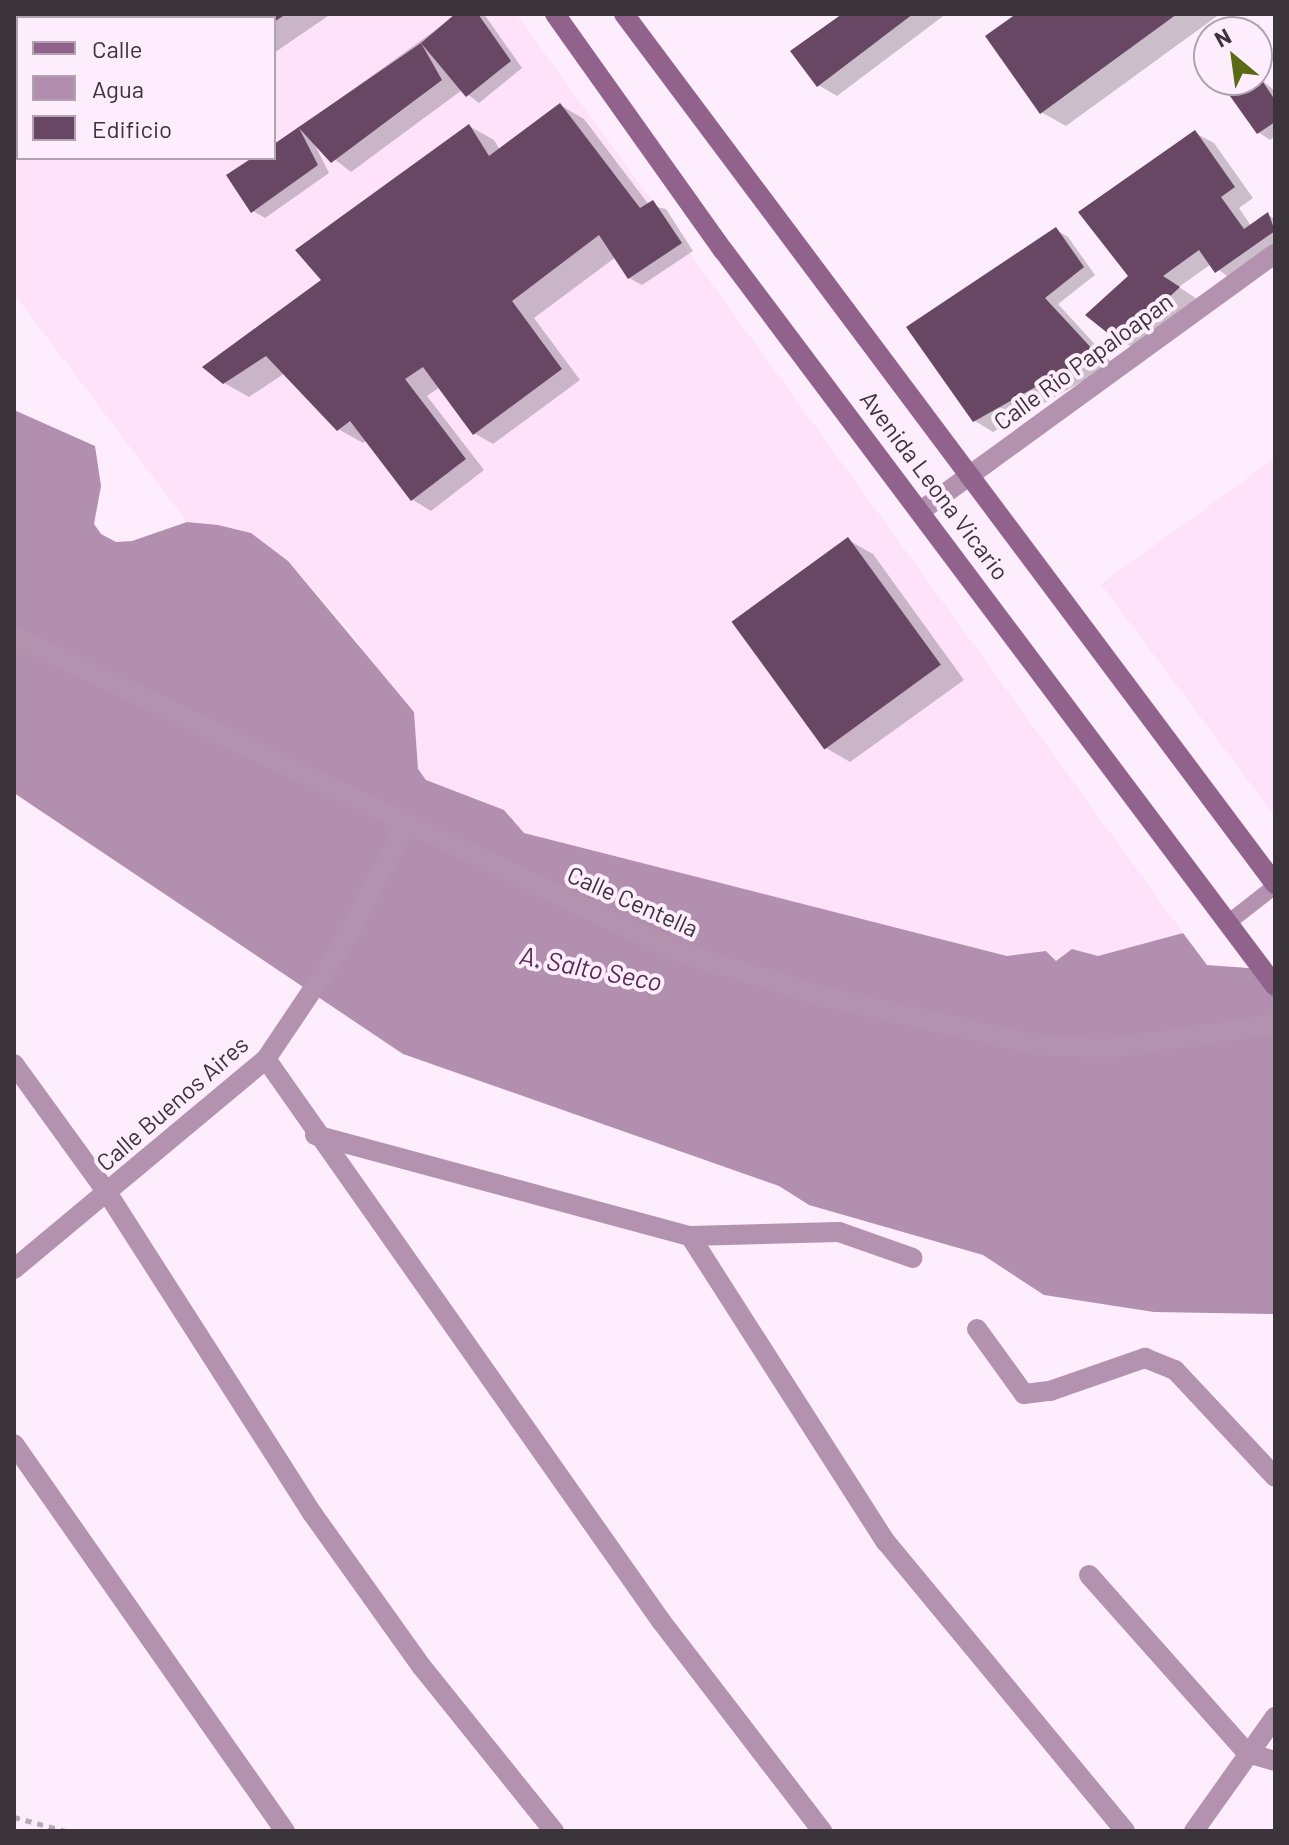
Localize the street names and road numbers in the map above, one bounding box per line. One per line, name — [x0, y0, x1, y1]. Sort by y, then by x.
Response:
street label: Calle Río Papaloapan — [988, 286, 1178, 436]
street label: Avenida Leona Vicario — [854, 385, 1016, 585]
street label: Calle Centella — [563, 859, 703, 943]
street label: Calle Buenos Aires — [90, 1029, 254, 1177]

